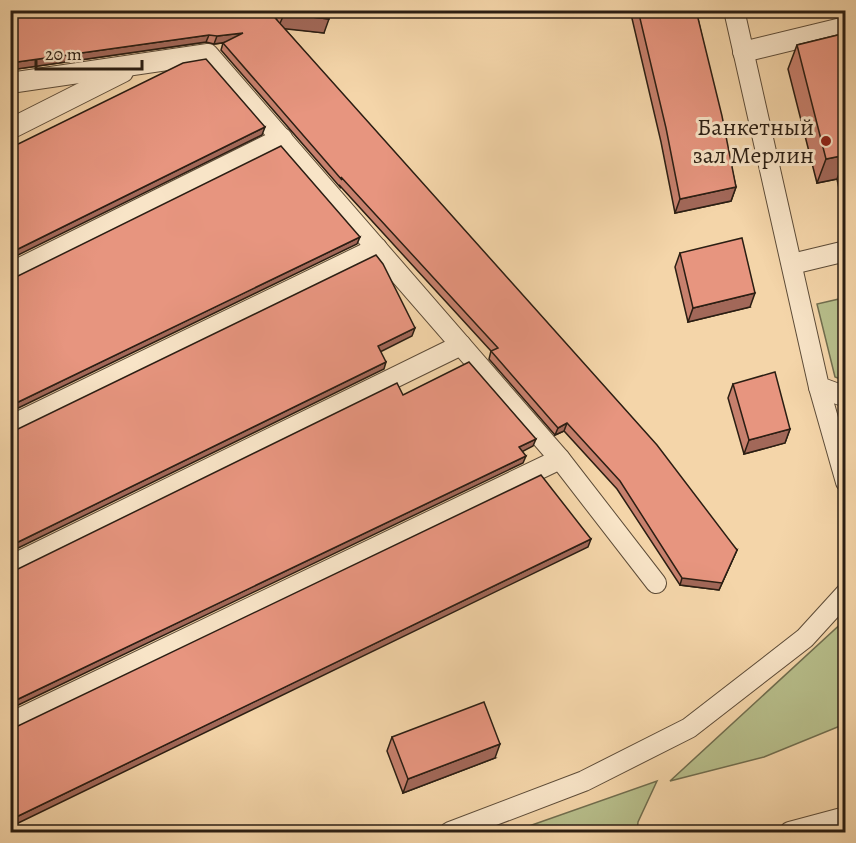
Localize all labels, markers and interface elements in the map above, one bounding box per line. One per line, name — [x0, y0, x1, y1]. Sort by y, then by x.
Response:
scale bar — [36, 33, 142, 71]
text: 20 m — [45, 42, 82, 66]
place label: Банкетный зал Мерлин — [693, 111, 814, 171]
marker: Банкетный зал Мерлин — [819, 134, 833, 148]

